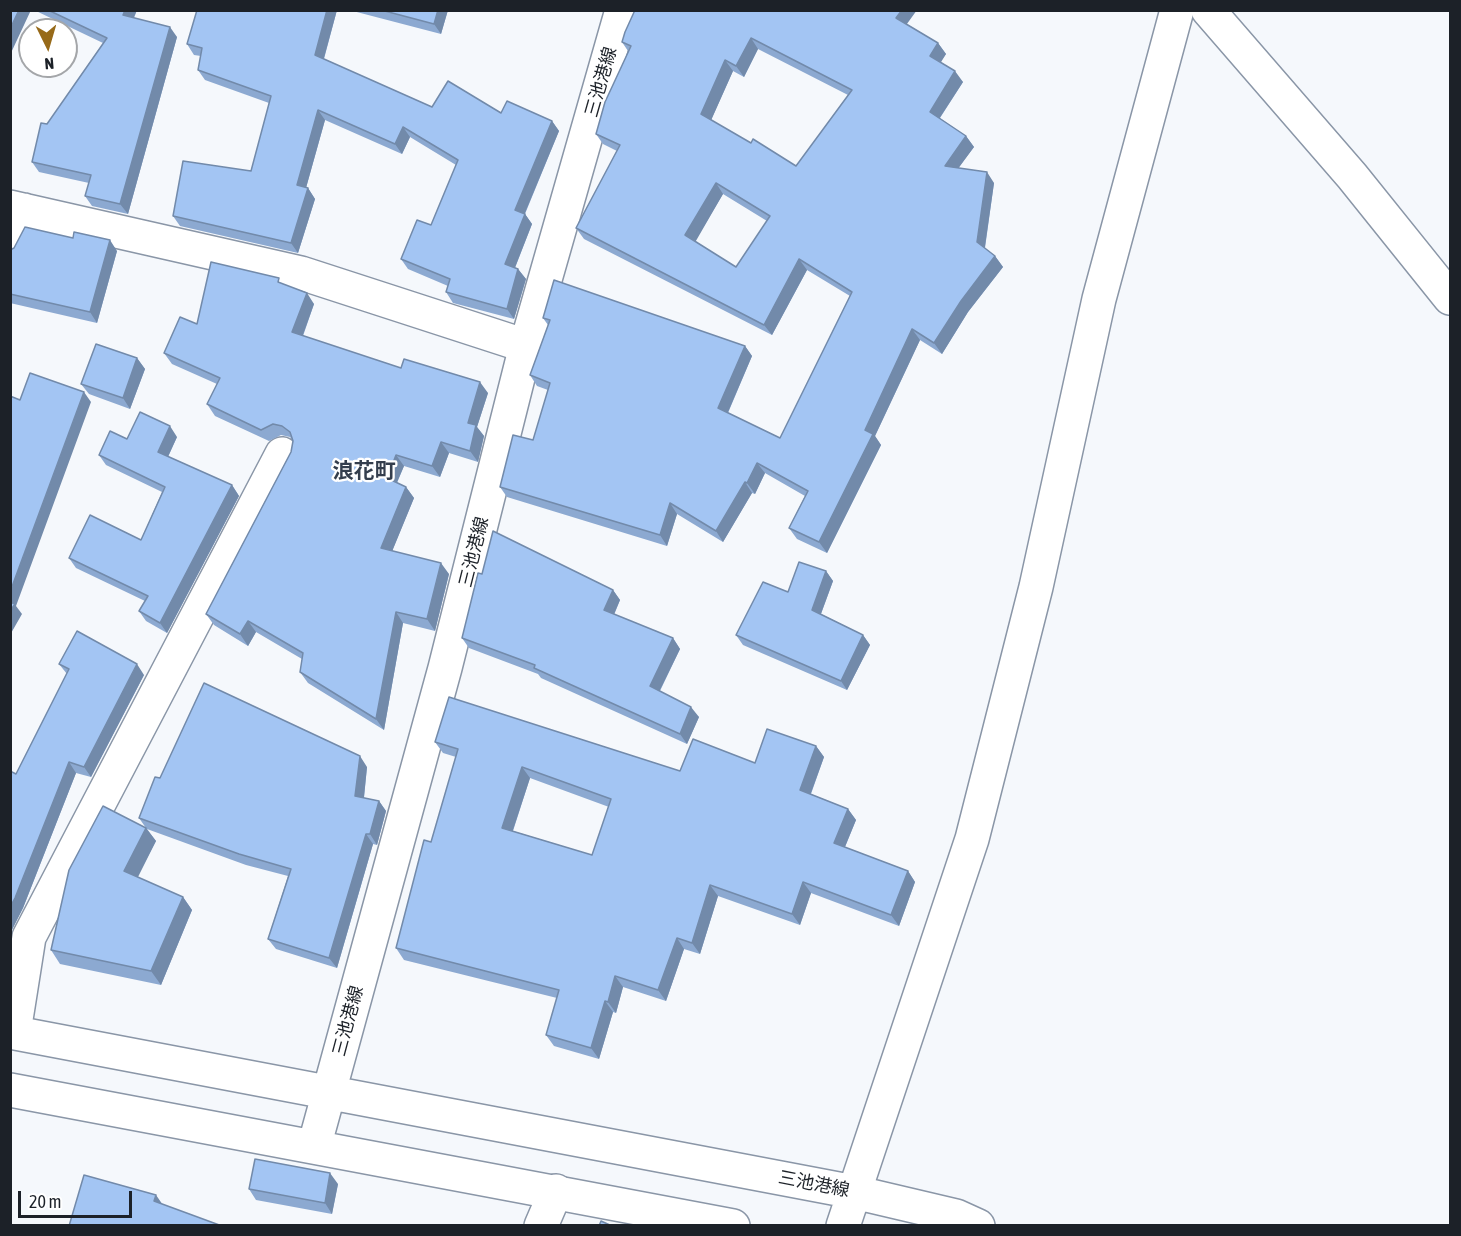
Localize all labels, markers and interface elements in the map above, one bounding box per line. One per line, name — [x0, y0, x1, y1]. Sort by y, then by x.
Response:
north arrow — [18, 18, 78, 78]
street label: 三池港線 — [581, 44, 621, 120]
text: N — [44, 55, 55, 73]
district label: 浪花町 — [333, 458, 395, 484]
street label: 三池港線 — [455, 514, 493, 590]
street label: 三池港線 — [328, 983, 368, 1059]
street label: 三池港線 — [777, 1167, 851, 1201]
scale bar — [21, 1179, 135, 1217]
text: 20 m — [29, 1191, 61, 1212]

